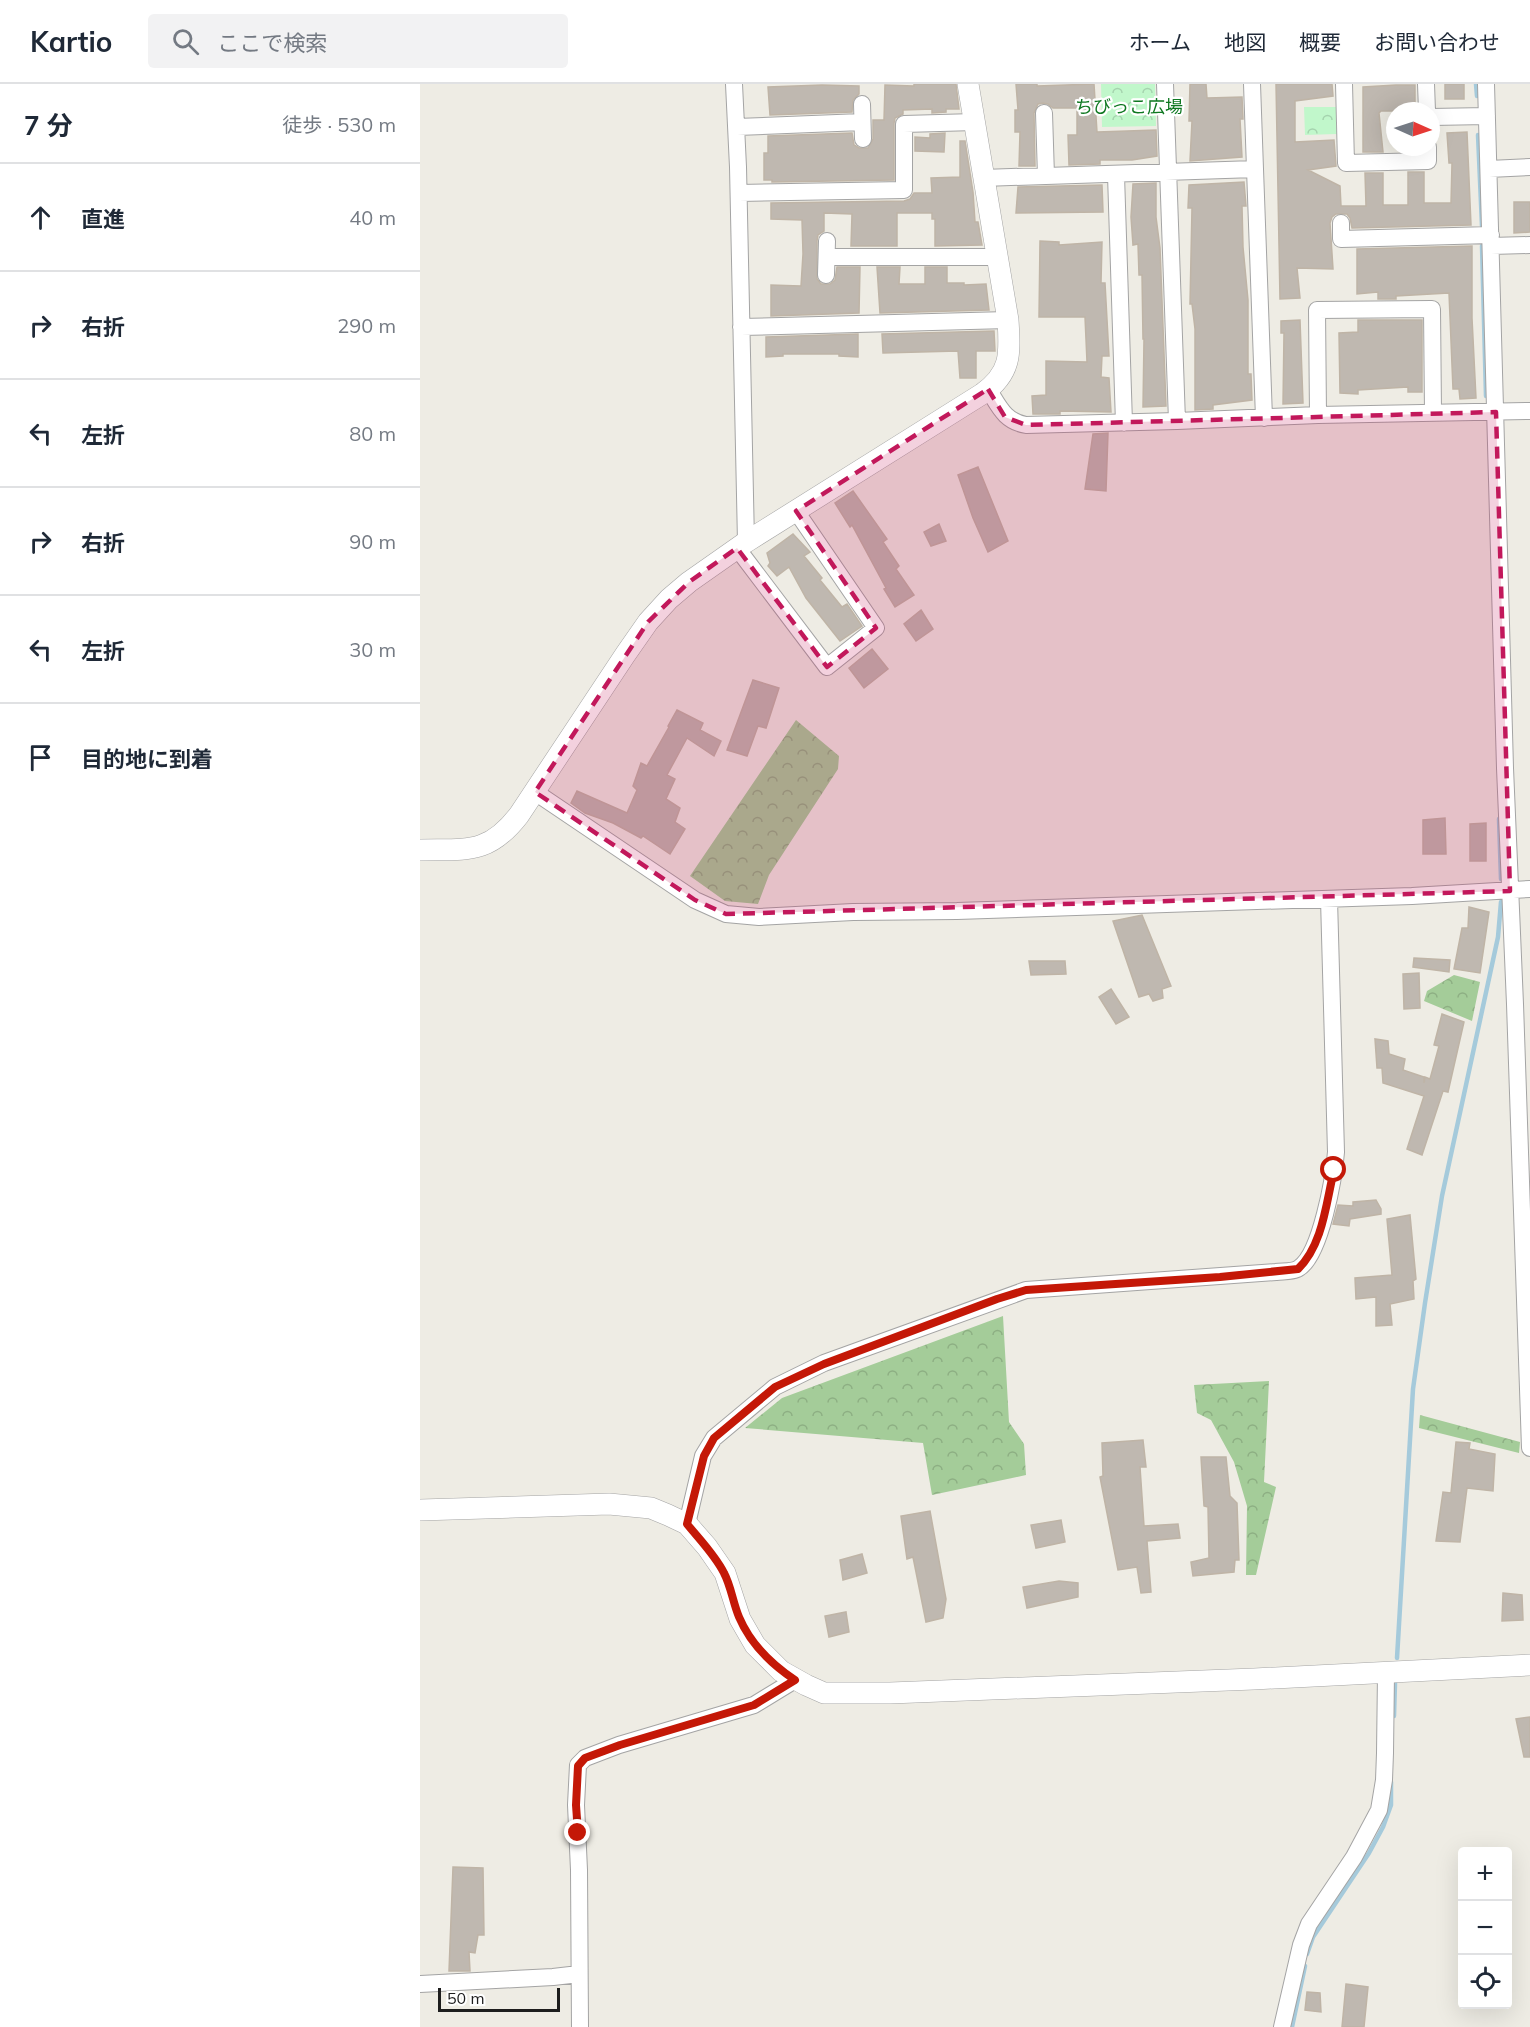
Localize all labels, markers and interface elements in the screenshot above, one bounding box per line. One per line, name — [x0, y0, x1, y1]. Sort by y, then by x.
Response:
search box — [148, 14, 568, 68]
text: Kartio — [30, 24, 112, 59]
icon: search — [169, 25, 202, 58]
text: ここで検索 — [217, 29, 327, 57]
text: ホーム — [1129, 29, 1191, 55]
text: 地図 — [1224, 29, 1266, 55]
text: 概要 — [1299, 29, 1341, 55]
text: お問い合わせ — [1374, 29, 1500, 55]
park label: ちびっこ広場 — [1075, 95, 1183, 118]
north arrow — [1386, 102, 1440, 156]
text: 7 分 — [24, 109, 73, 142]
text: 徒歩 · 530 m — [282, 112, 396, 137]
icon: ahead — [24, 201, 57, 234]
text: 直進 — [81, 205, 125, 233]
text: 40 m — [349, 205, 396, 230]
icon: right — [24, 309, 57, 342]
text: 右折 — [81, 313, 125, 341]
text: 290 m — [337, 313, 396, 338]
icon: left — [24, 417, 57, 450]
text: 左折 — [81, 421, 125, 449]
text: 80 m — [349, 421, 396, 446]
icon: right — [24, 525, 57, 558]
text: 右折 — [81, 529, 125, 557]
text: 90 m — [349, 529, 396, 554]
icon: left — [24, 633, 57, 666]
text: 左折 — [81, 637, 125, 665]
text: 30 m — [349, 637, 396, 662]
icon: arrive — [24, 741, 57, 774]
text: 目的地に到着 — [81, 745, 213, 773]
route start — [1320, 1156, 1346, 1182]
route end — [564, 1819, 590, 1845]
map controls — [1458, 1847, 1512, 2009]
button: + — [1458, 1847, 1512, 1901]
button: − — [1458, 1901, 1512, 1955]
button: locate — [1458, 1955, 1512, 2009]
scale bar — [438, 1985, 560, 2012]
text: 50 m — [447, 1988, 484, 2008]

